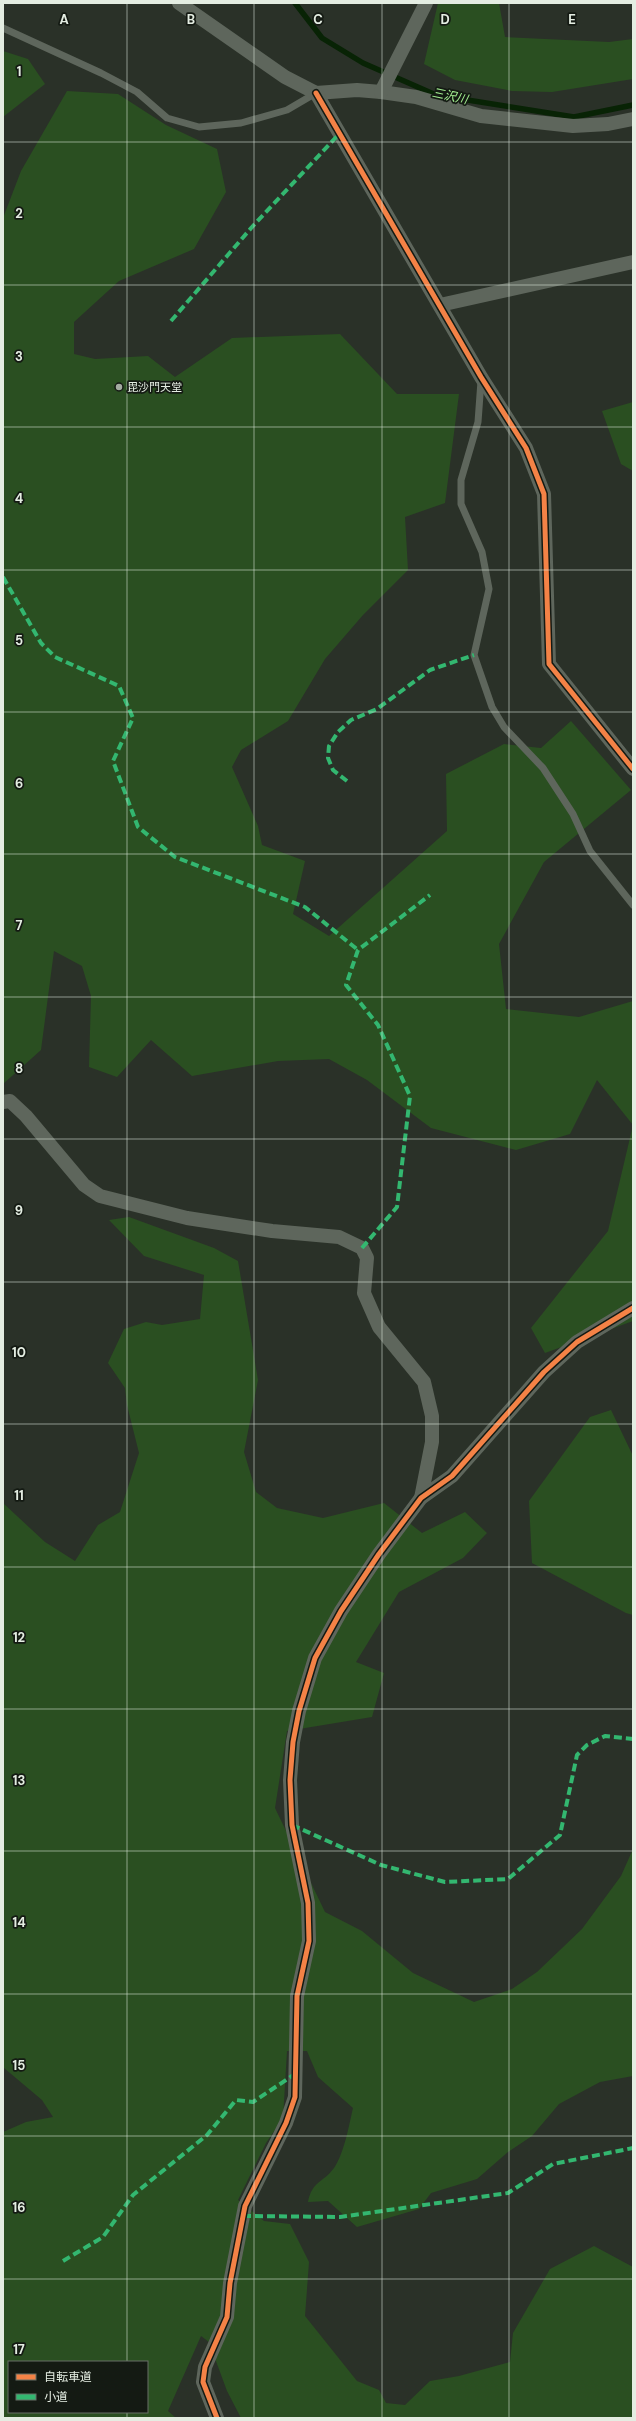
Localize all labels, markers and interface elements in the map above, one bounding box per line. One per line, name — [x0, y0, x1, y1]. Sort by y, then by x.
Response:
text: A — [59, 11, 69, 28]
text: B — [187, 11, 195, 28]
text: C — [313, 11, 323, 28]
text: D — [440, 11, 450, 28]
text: E — [568, 11, 576, 28]
text: 1 — [17, 63, 21, 80]
water label: 三沢川 — [431, 84, 471, 108]
text: 2 — [15, 205, 23, 222]
text: 3 — [15, 348, 23, 365]
place label: 毘沙門天堂 — [127, 380, 182, 394]
marker: 毘沙門天堂 — [114, 382, 124, 392]
text: 4 — [15, 490, 23, 507]
text: 5 — [15, 632, 23, 649]
text: 6 — [15, 775, 23, 792]
text: 7 — [16, 917, 23, 934]
text: 8 — [15, 1060, 23, 1077]
text: 9 — [15, 1202, 23, 1219]
text: 10 — [12, 1344, 26, 1361]
text: 11 — [14, 1487, 24, 1504]
text: 12 — [13, 1629, 25, 1646]
text: 13 — [13, 1772, 25, 1789]
text: 14 — [12, 1914, 26, 1931]
text: 15 — [13, 2057, 25, 2074]
text: 16 — [13, 2199, 25, 2216]
text: 17 — [13, 2341, 25, 2358]
legend — [8, 2361, 148, 2413]
text: 自転車道 — [44, 2369, 92, 2385]
text: 小道 — [44, 2389, 68, 2405]

